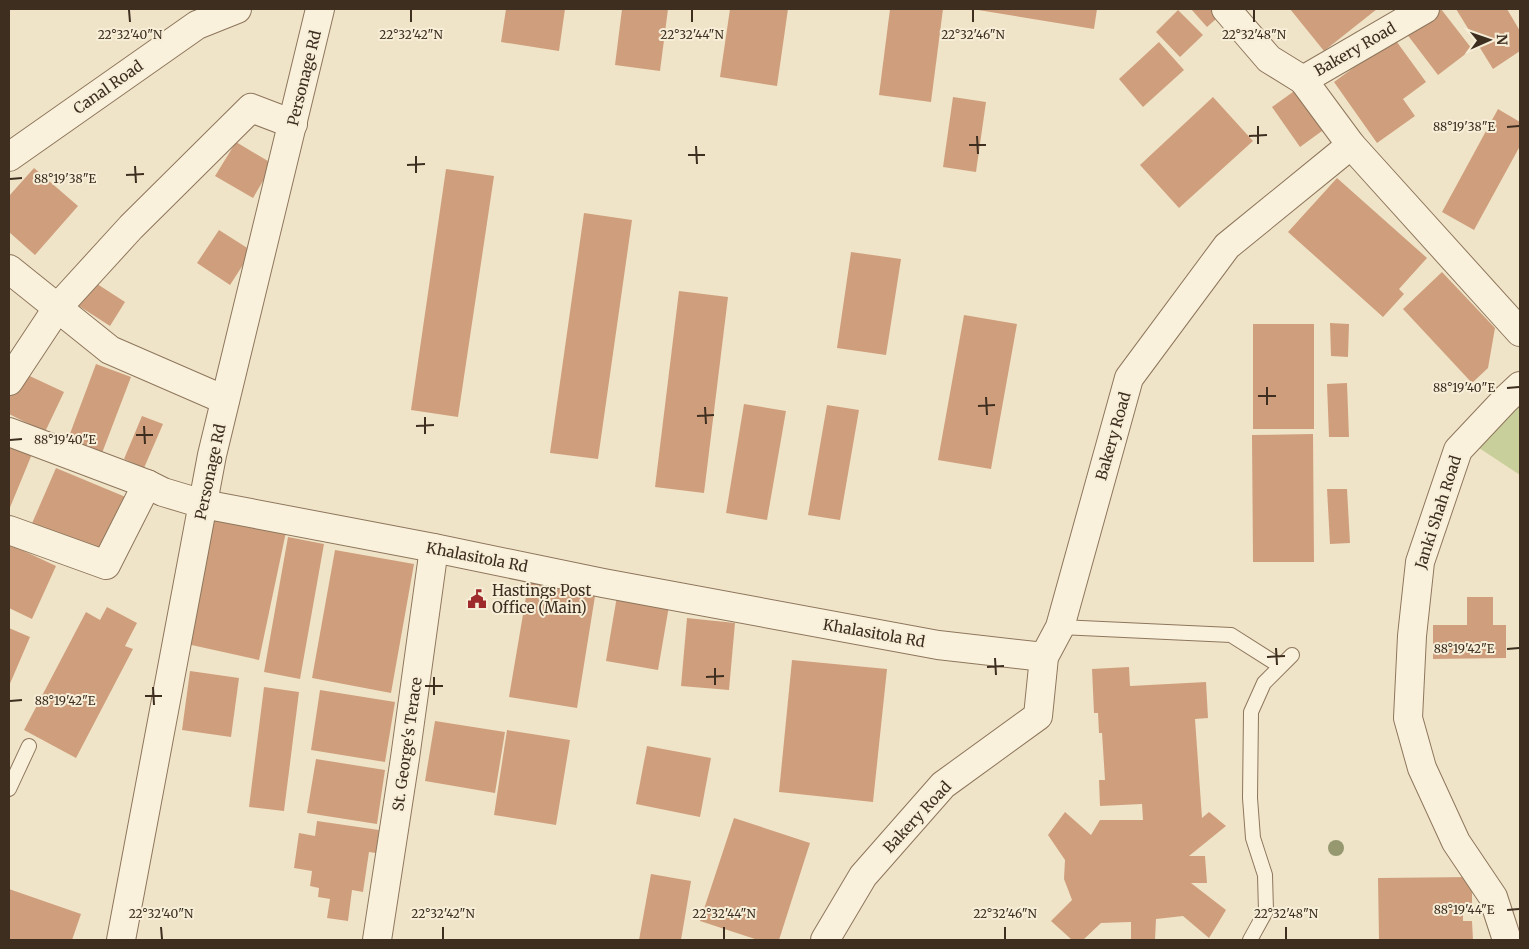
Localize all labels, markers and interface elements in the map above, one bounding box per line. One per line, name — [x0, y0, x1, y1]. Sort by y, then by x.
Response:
north arrow — [1464, 15, 1514, 65]
street label: Bakery Road — [1311, 18, 1399, 80]
text: 22°32'40"N — [98, 27, 163, 42]
text: 22°32'42"N — [379, 27, 443, 42]
text: 22°32'44"N — [660, 27, 724, 42]
text: 22°32'46"N — [941, 27, 1006, 42]
text: 22°32'48"N — [1222, 27, 1287, 42]
street label: Personage Rd — [283, 28, 325, 128]
text: N — [1493, 34, 1511, 45]
street label: Canal Road — [70, 56, 146, 118]
text: 88°19'38"E — [1433, 119, 1495, 134]
text: 88°19'38"E — [34, 171, 96, 186]
text: 88°19'40"E — [1433, 380, 1495, 395]
street label: Bakery Road — [1091, 390, 1135, 482]
street label: Personage Rd — [191, 422, 229, 522]
text: 88°19'40"E — [34, 432, 96, 447]
street label: Janki Shah Road — [1410, 453, 1465, 572]
street label: Khalasitola Rd — [424, 538, 530, 576]
place label: Hastings Post Office (Main) — [492, 581, 591, 617]
public building icon: Hastings Post Office (Main) — [466, 588, 488, 610]
street label: Khalasitola Rd — [821, 615, 927, 651]
text: 88°19'42"E — [1434, 641, 1495, 656]
street label: St. George's Terace — [388, 676, 426, 812]
text: 88°19'42"E — [35, 693, 96, 708]
street label: Bakery Road — [879, 777, 955, 857]
text: 88°19'44"E — [1434, 902, 1495, 917]
text: 22°32'40"N — [129, 906, 194, 921]
text: 22°32'42"N — [411, 906, 475, 921]
text: 22°32'44"N — [692, 906, 756, 921]
text: 22°32'46"N — [973, 906, 1038, 921]
text: 22°32'48"N — [1254, 906, 1319, 921]

